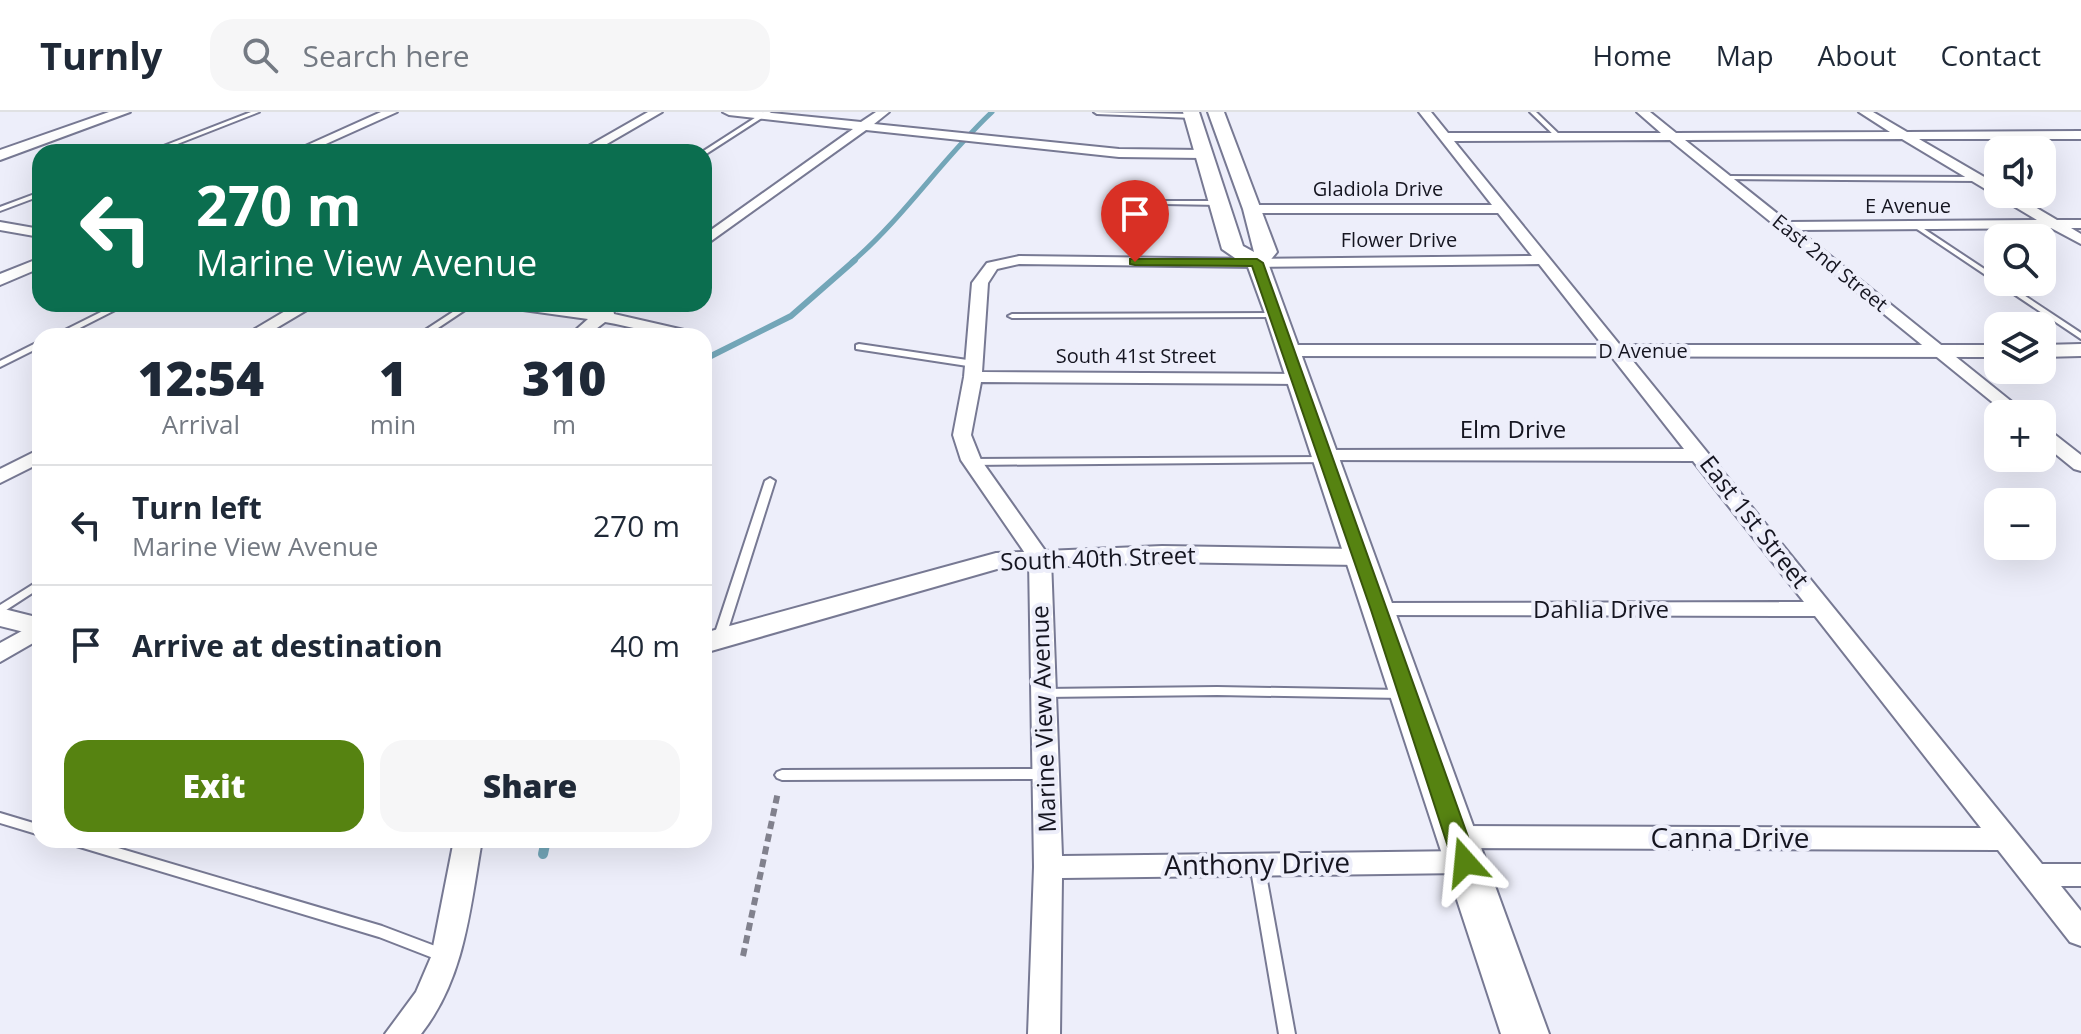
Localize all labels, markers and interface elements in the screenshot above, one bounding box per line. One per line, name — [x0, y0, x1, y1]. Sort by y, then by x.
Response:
search box — [210, 19, 770, 91]
text: Turnly — [40, 29, 162, 81]
icon: search — [238, 33, 282, 77]
text: Search here — [302, 35, 470, 76]
text: Home — [1593, 36, 1672, 74]
text: Map — [1716, 36, 1774, 74]
text: About — [1818, 36, 1896, 74]
text: Contact — [1940, 36, 2041, 74]
map controls — [1984, 136, 2056, 560]
button: sound — [1984, 136, 2056, 208]
text: 270 m — [196, 166, 362, 242]
street label: Gladiola Drive — [1313, 175, 1443, 202]
icon: left — [64, 176, 168, 280]
pin — [1101, 180, 1169, 262]
icon: arrive — [1113, 192, 1157, 236]
street label: E Avenue — [1865, 192, 1951, 219]
street label: East 2nd Street — [1767, 208, 1894, 317]
button: search — [1984, 224, 2056, 296]
street label: Flower Drive — [1341, 226, 1457, 253]
text: Marine View Avenue — [196, 238, 537, 287]
button: layers — [1984, 312, 2056, 384]
street label: D Avenue — [1598, 337, 1688, 364]
street label: South 41st Street — [1056, 342, 1216, 369]
text: 12:54 — [138, 345, 264, 410]
text: 1 — [379, 345, 407, 410]
text: 310 — [522, 345, 606, 410]
button: + — [1984, 400, 2056, 472]
text: Arrival — [162, 406, 240, 442]
text: min — [370, 406, 416, 442]
text: m — [552, 406, 576, 442]
street label: Elm Drive — [1460, 412, 1566, 445]
street label: East 1st Street — [1693, 448, 1817, 594]
text: Turn left — [132, 487, 262, 528]
button: − — [1984, 488, 2056, 560]
icon: left — [64, 503, 108, 547]
text: 270 m — [593, 505, 680, 546]
text: Marine View Avenue — [132, 528, 378, 564]
street label: South 40th Street — [1000, 538, 1196, 577]
street label: Dahlia Drive — [1533, 592, 1669, 625]
street label: Marine View Avenue — [1022, 605, 1063, 833]
icon: arrive — [64, 623, 108, 667]
text: Arrive at destination — [132, 625, 443, 666]
text: 40 m — [610, 625, 680, 666]
button: Exit — [64, 740, 364, 832]
button: Share — [380, 740, 680, 832]
street label: Canna Drive — [1651, 818, 1809, 856]
position arrow — [1423, 820, 1507, 904]
street label: Anthony Drive — [1164, 842, 1350, 884]

